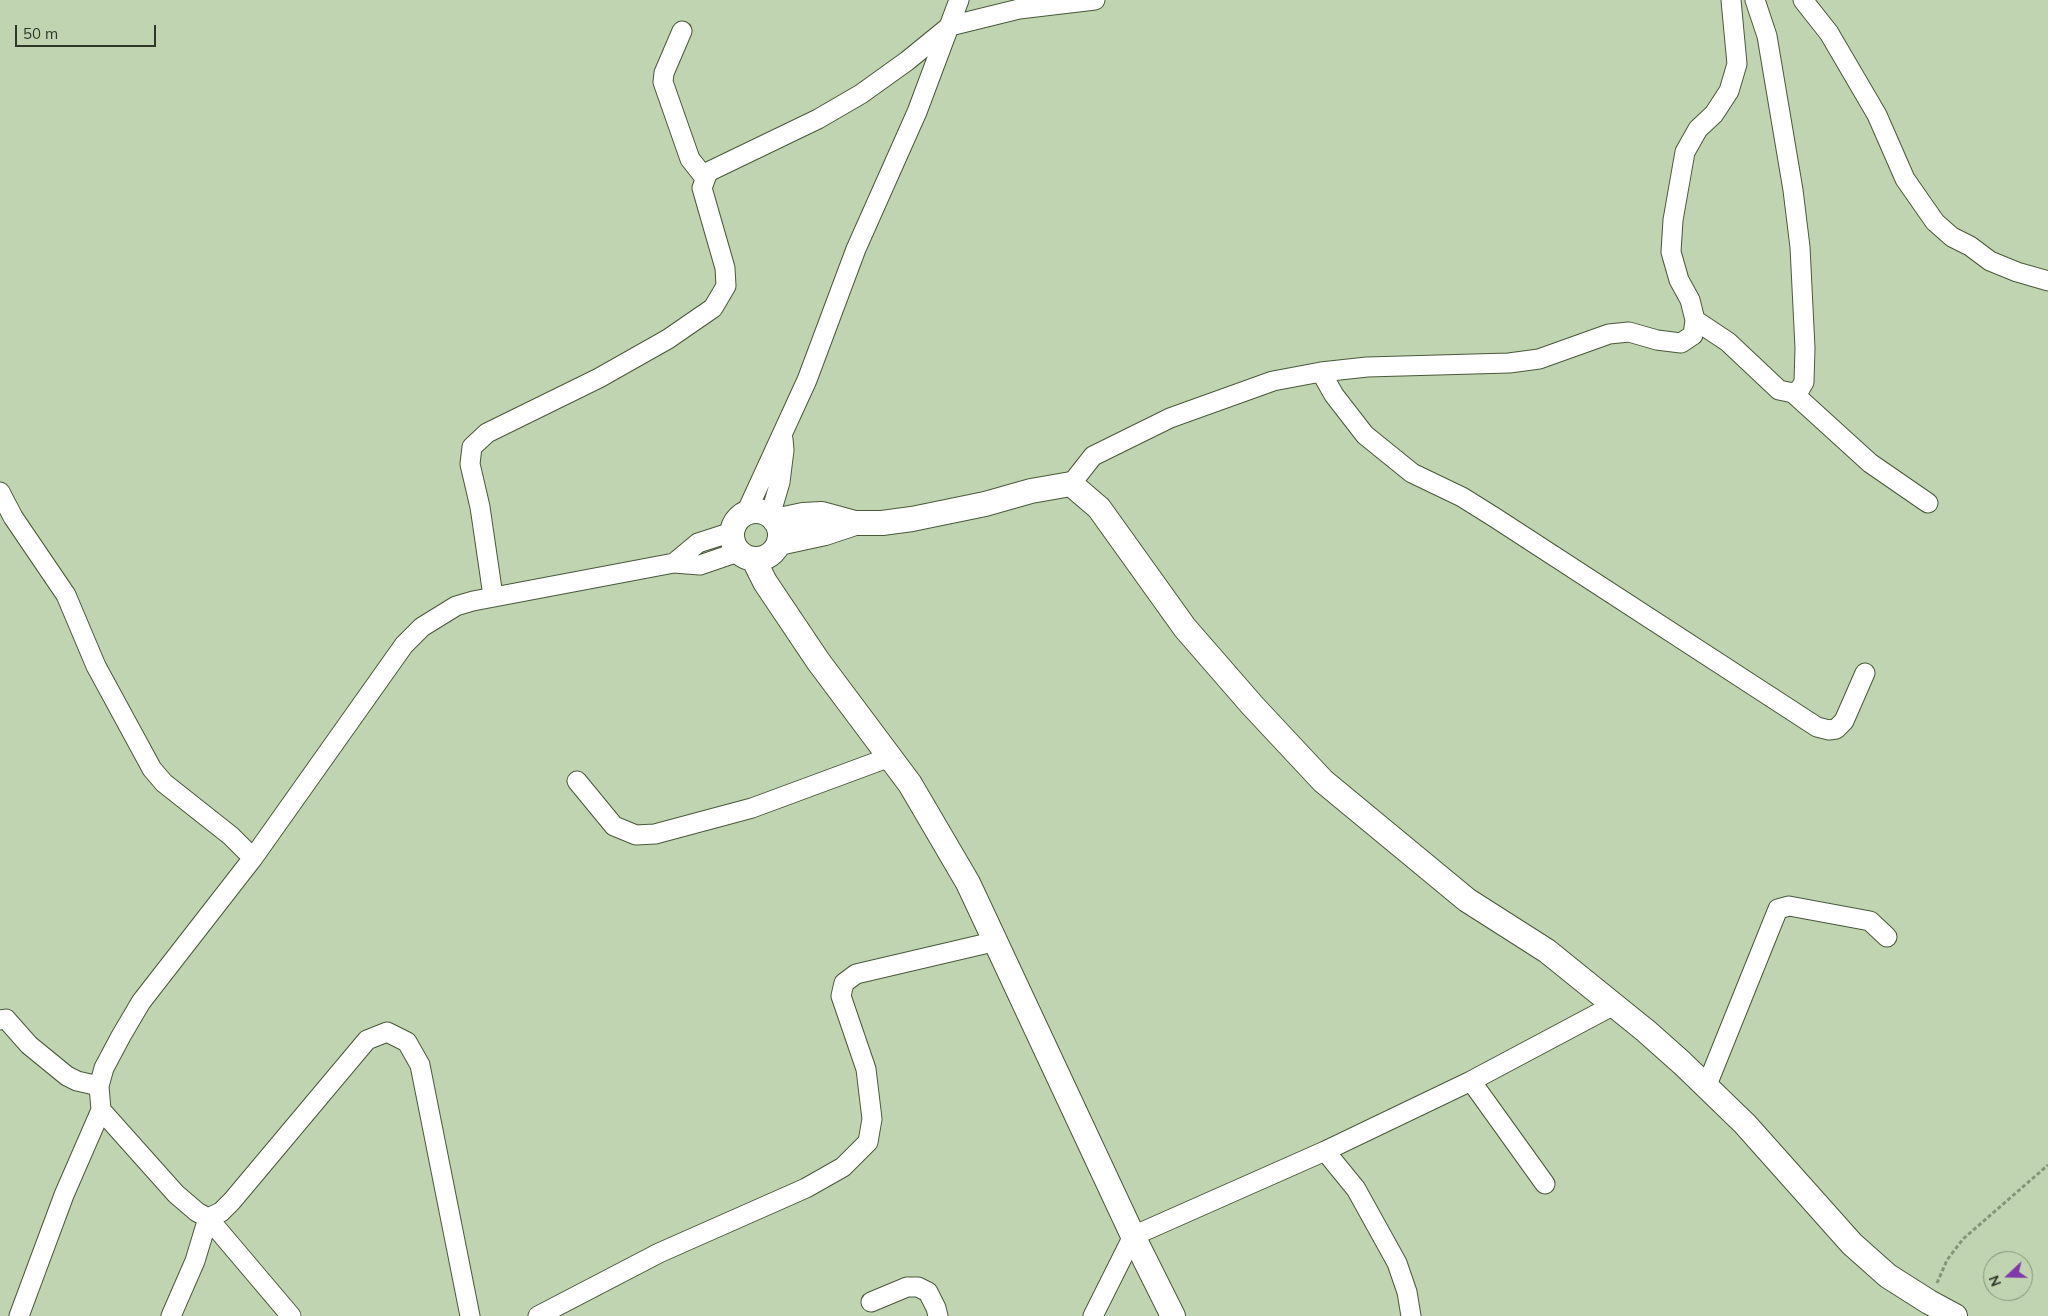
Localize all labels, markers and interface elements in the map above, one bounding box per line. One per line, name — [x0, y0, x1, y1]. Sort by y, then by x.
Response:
scale bar — [18, 15, 159, 47]
text: 50 m — [23, 24, 58, 43]
north arrow — [1983, 1251, 2033, 1301]
text: N — [1985, 1273, 2005, 1289]

